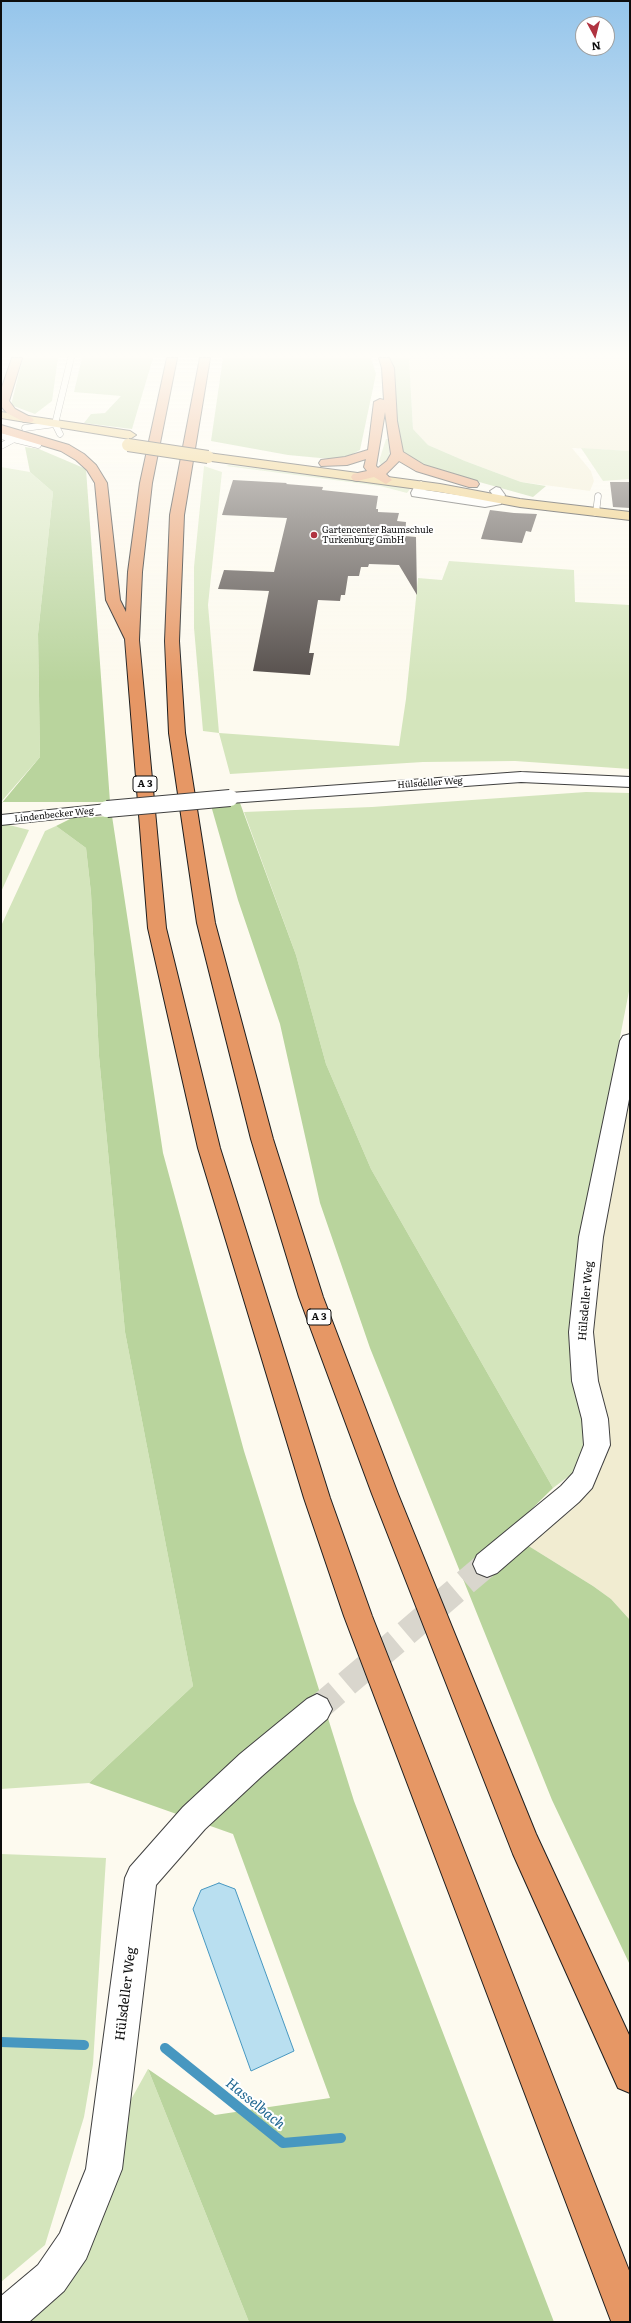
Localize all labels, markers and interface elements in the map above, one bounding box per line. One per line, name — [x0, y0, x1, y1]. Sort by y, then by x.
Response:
north arrow — [575, 16, 615, 56]
text: N — [591, 38, 602, 55]
place label: Gartencenter Baumschule Turkenburg GmbH — [322, 525, 433, 546]
marker: Gartencenter Baumschule Turkenburg GmbH — [309, 530, 319, 540]
street label: Hülsdeller Weg — [397, 775, 463, 791]
road number: A 3 — [133, 776, 157, 792]
street label: Lindenbecker Weg — [14, 805, 94, 825]
street label: Hülsdeller Weg — [576, 1261, 596, 1341]
road number: A 3 — [307, 1309, 331, 1325]
street label: Hülsdeller Weg — [113, 1946, 139, 2042]
water label: Hasselbach — [222, 2075, 288, 2133]

